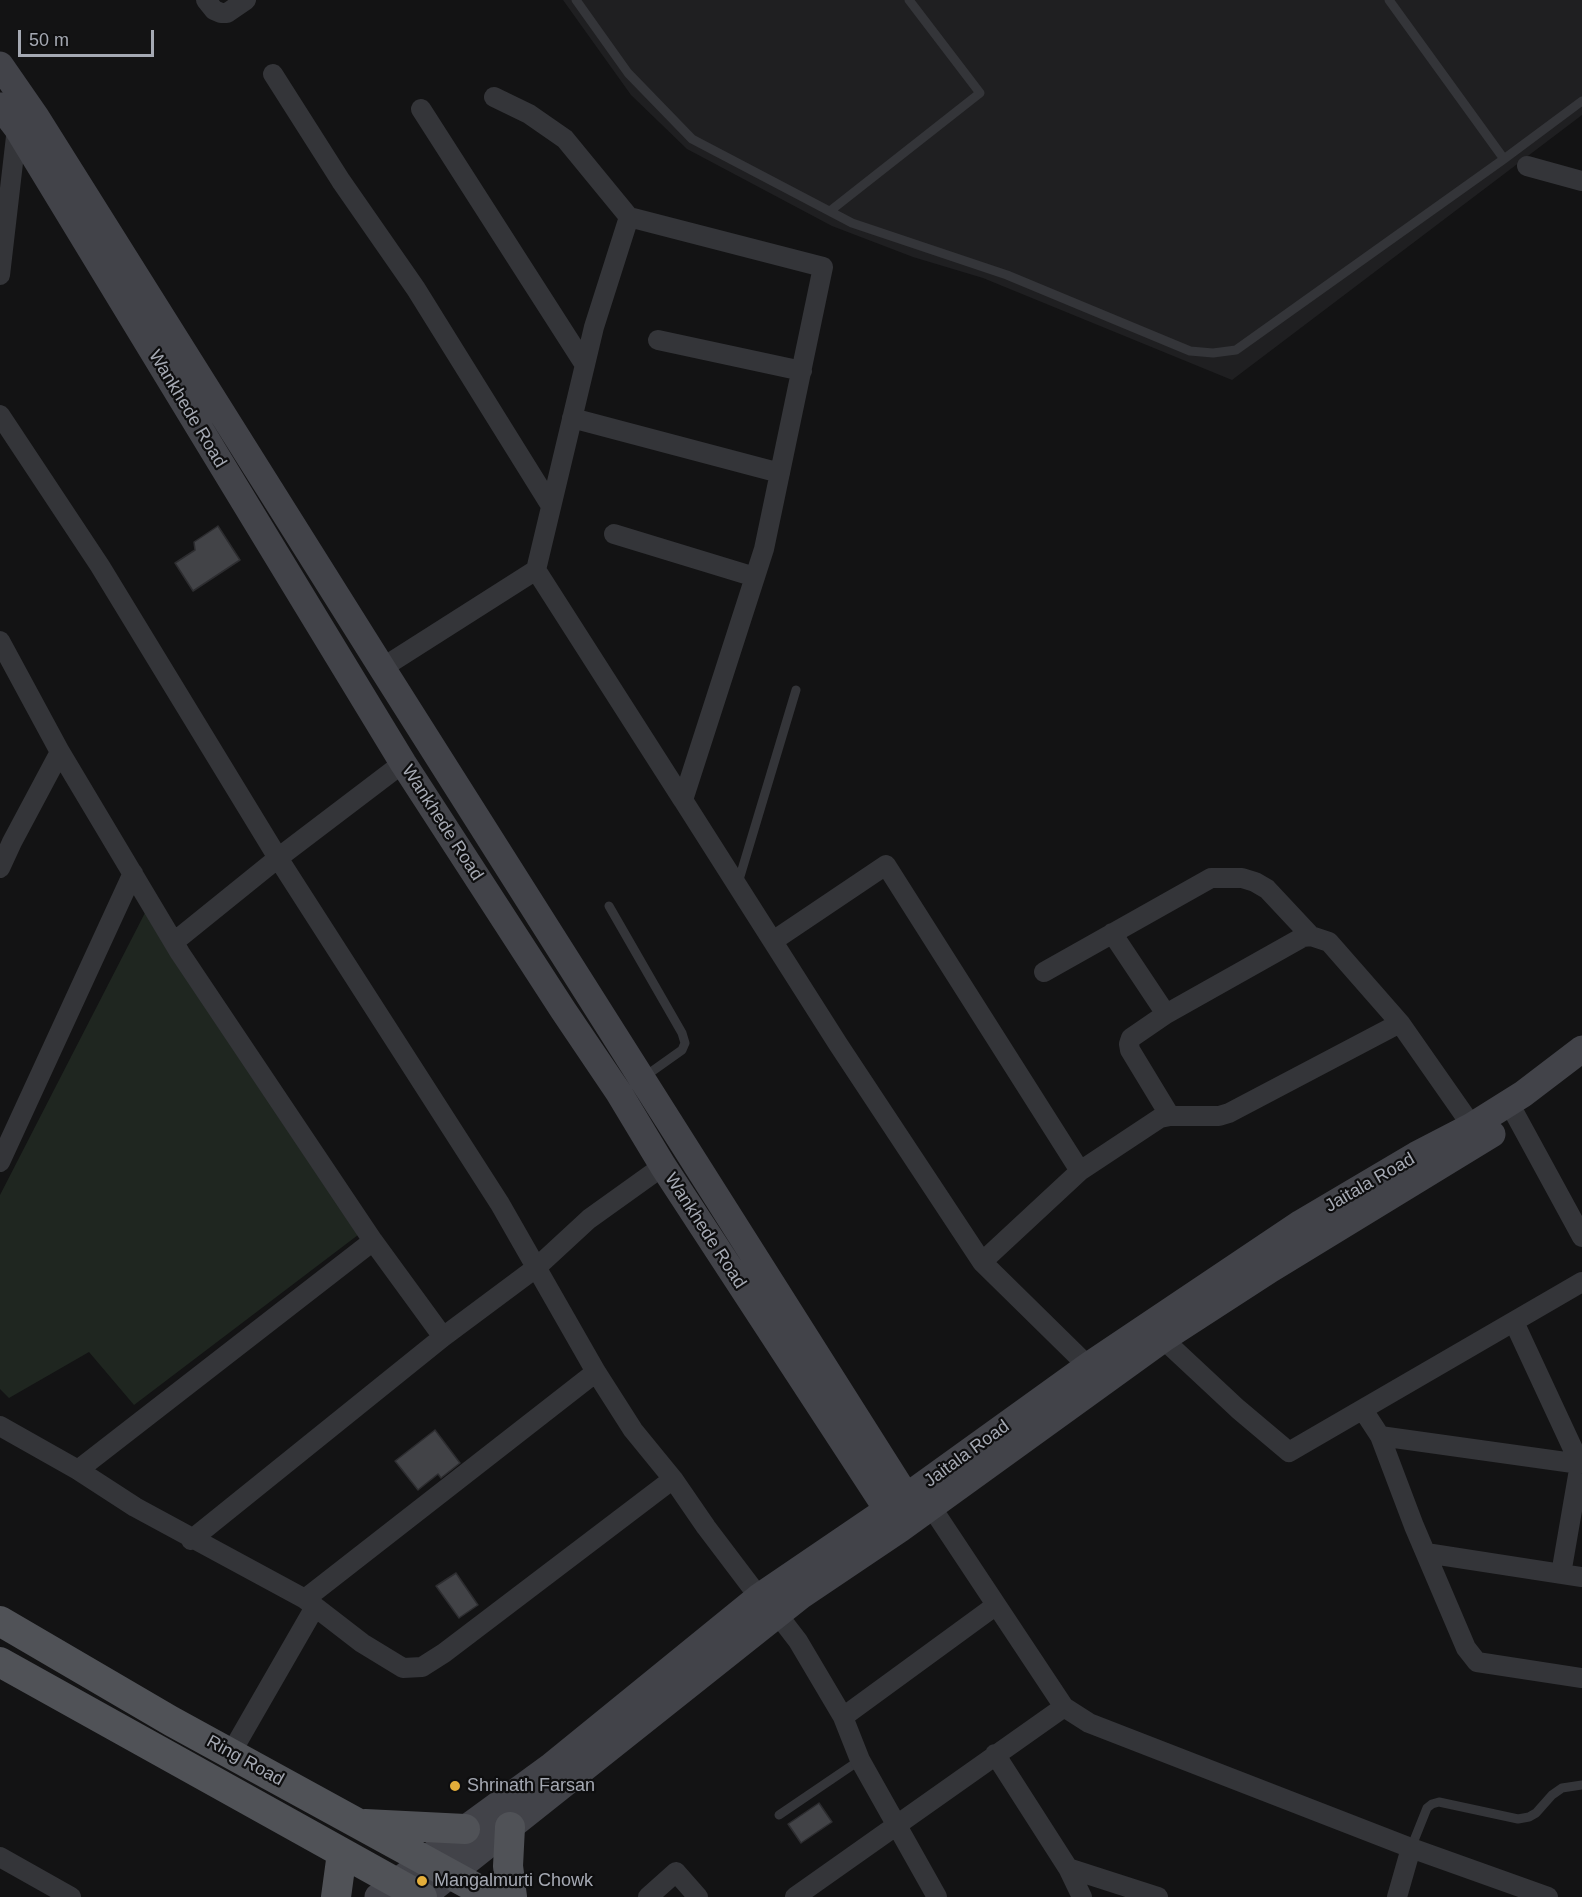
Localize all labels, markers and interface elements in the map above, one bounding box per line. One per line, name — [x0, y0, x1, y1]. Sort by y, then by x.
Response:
scale bar — [21, 18, 158, 56]
text: 50 m — [29, 30, 69, 50]
street label: Wankhede Road — [143, 346, 231, 472]
street label: Wankhede Road — [397, 761, 487, 885]
street label: Jaitala Road — [1321, 1149, 1419, 1217]
street label: Wankhede Road — [660, 1169, 750, 1293]
street label: Jaitala Road — [920, 1416, 1014, 1492]
street label: Ring Road — [203, 1731, 287, 1791]
place label: Shrinath Farsan — [467, 1775, 595, 1797]
marker: Shrinath Farsan — [448, 1779, 462, 1793]
place label: Mangalmurti Chowk — [434, 1870, 593, 1892]
marker: Mangalmurti Chowk — [415, 1874, 429, 1888]

